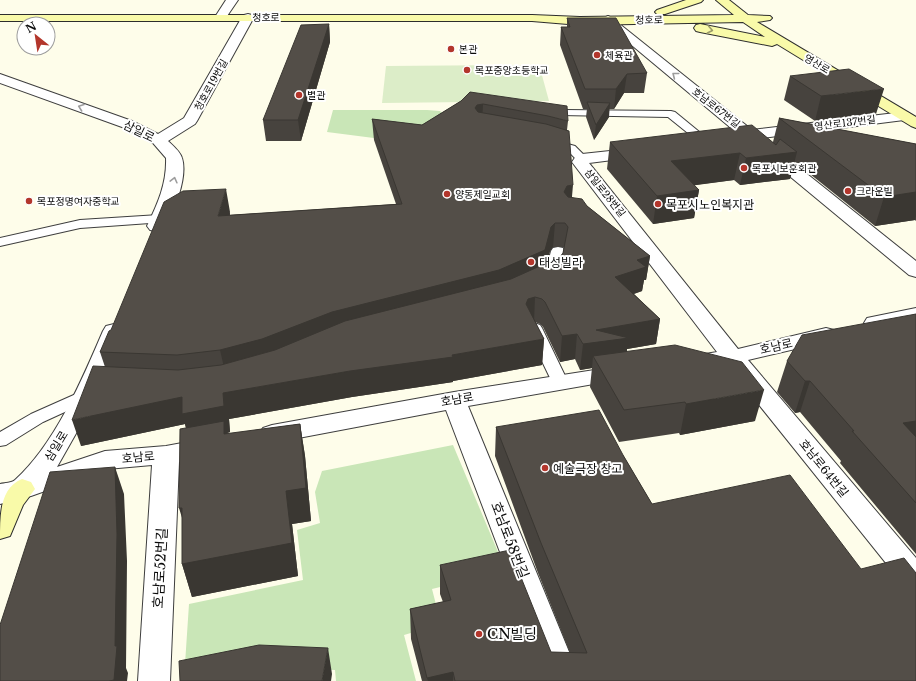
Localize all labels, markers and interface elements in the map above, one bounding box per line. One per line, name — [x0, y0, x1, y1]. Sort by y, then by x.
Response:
street label: 청호로 — [252, 11, 280, 24]
street label: 청호로 — [635, 13, 663, 27]
north arrow — [16, 16, 56, 56]
text: N — [23, 18, 40, 36]
one-way arrow — [707, 25, 713, 34]
place label: 본관 — [459, 43, 478, 56]
marker: 본관 — [446, 44, 456, 54]
place label: 체육관 — [605, 49, 633, 62]
marker: 체육관 — [592, 50, 602, 60]
street label: 영산로 — [802, 51, 832, 77]
street label: 청호로19번길 — [192, 57, 230, 113]
place label: 목포중앙초등학교 — [475, 64, 549, 77]
marker: 목포중앙초등학교 — [462, 65, 472, 75]
one-way arrow — [673, 73, 680, 80]
street label: 호남로67번길 — [689, 85, 743, 131]
place label: 별관 — [307, 89, 326, 102]
marker: 별관 — [294, 90, 304, 100]
one-way arrow — [78, 104, 85, 112]
street label: 영산로137번길 — [814, 113, 876, 133]
street label: 삼일로 — [121, 117, 157, 145]
place label: 목포시보훈회관 — [752, 162, 817, 175]
marker: 목포시보훈회관 — [739, 163, 749, 173]
street label: 삼일로28번길 — [582, 166, 628, 220]
one-way arrow — [169, 177, 177, 183]
place label: 크라운빌 — [856, 185, 893, 198]
marker: 크라운빌 — [843, 186, 853, 196]
place label: 양동제일교회 — [455, 188, 510, 201]
marker: 양동제일교회 — [442, 189, 452, 199]
place label: 목포정명여자중학교 — [37, 195, 120, 208]
marker: 목포정명여자중학교 — [24, 196, 34, 206]
place label: 목포시노인복지관 — [666, 197, 754, 212]
marker: 목포시노인복지관 — [653, 199, 663, 209]
place label: 태성빌라 — [539, 255, 583, 270]
marker: 태성빌라 — [526, 257, 536, 267]
street label: 호남로 — [758, 335, 794, 357]
street label: 호남로 — [439, 389, 475, 409]
street label: 삼일로 — [41, 428, 71, 464]
street label: 호남로64번길 — [796, 436, 852, 500]
street label: 호남로 — [121, 448, 155, 466]
place label: 예술극장 창고 — [553, 461, 623, 476]
marker: 예술극장 창고 — [540, 463, 550, 473]
street label: 호남로58번길 — [487, 499, 533, 581]
street label: 호남로52번길 — [149, 527, 171, 609]
place label: CN빌딩 — [487, 625, 537, 643]
marker: CN빌딩 — [474, 629, 484, 639]

